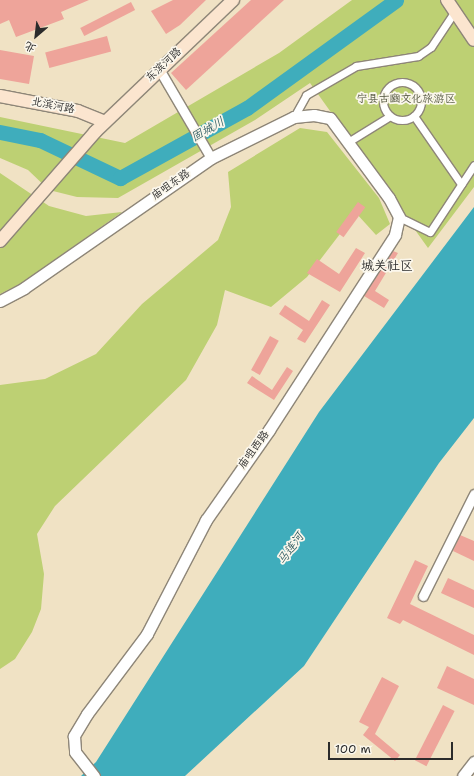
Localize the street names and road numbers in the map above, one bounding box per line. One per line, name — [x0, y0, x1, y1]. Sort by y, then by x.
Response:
street label: 东滨河路 — [143, 45, 185, 85]
street label: 北滨河路 — [30, 95, 76, 117]
street label: 庙咀东路 — [149, 167, 193, 203]
street label: 庙咀西路 — [236, 428, 272, 472]

